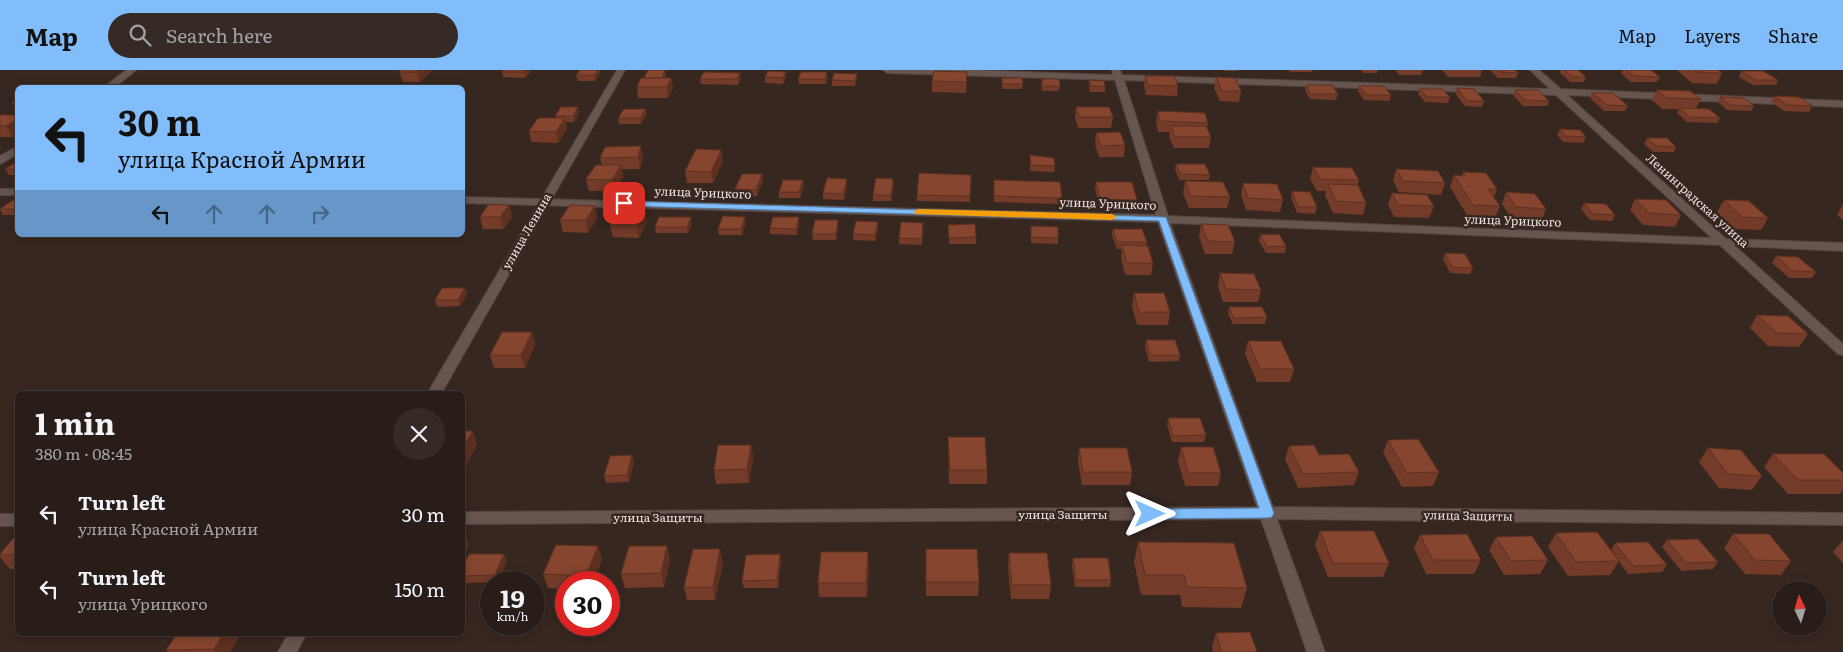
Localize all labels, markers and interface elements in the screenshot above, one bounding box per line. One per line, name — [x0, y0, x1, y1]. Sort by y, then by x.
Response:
search box — [108, 13, 458, 58]
text: Map — [25, 18, 78, 53]
icon: search — [126, 21, 154, 49]
text: Search here — [166, 21, 272, 49]
text: Map — [1618, 22, 1656, 49]
text: Layers — [1684, 22, 1740, 49]
text: Share — [1768, 22, 1818, 49]
text: 30 m — [118, 95, 201, 147]
icon: left — [35, 105, 100, 170]
text: улица Красной Армии — [118, 142, 366, 175]
street label: Ленинградская улица — [1642, 149, 1754, 252]
street label: улица Урицкого — [654, 181, 752, 203]
pin — [603, 182, 645, 224]
street label: улица Ленина — [497, 189, 555, 273]
icon: arrive — [610, 189, 638, 217]
street label: улица Урицкого — [1059, 192, 1157, 214]
icon: left — [147, 200, 175, 228]
icon: ahead — [200, 200, 228, 228]
icon: ahead — [253, 200, 281, 228]
icon: right — [306, 200, 334, 228]
street label: улица Урицкого — [1464, 209, 1562, 231]
text: 1 min — [35, 400, 115, 444]
button: close — [393, 408, 445, 460]
text: 380 m · 08:45 — [35, 441, 132, 465]
position arrow — [1123, 487, 1175, 539]
text: Turn left — [78, 488, 165, 516]
icon: left — [35, 500, 63, 528]
text: 30 m — [401, 500, 445, 528]
street label: улица Защиты — [1018, 505, 1108, 523]
street label: улица Защиты — [1423, 505, 1513, 525]
street label: улица Защиты — [613, 508, 703, 526]
text: улица Красной Армии — [78, 516, 258, 540]
text: Turn left — [78, 563, 165, 591]
speed limit sign: 30 — [555, 571, 620, 636]
icon: left — [35, 575, 63, 603]
text: 150 m — [394, 575, 445, 603]
text: 19 — [500, 579, 525, 616]
north arrow — [1772, 581, 1828, 636]
map controls — [1772, 581, 1827, 636]
text: улица Урицкого — [78, 591, 208, 615]
text: km/h — [497, 607, 528, 625]

